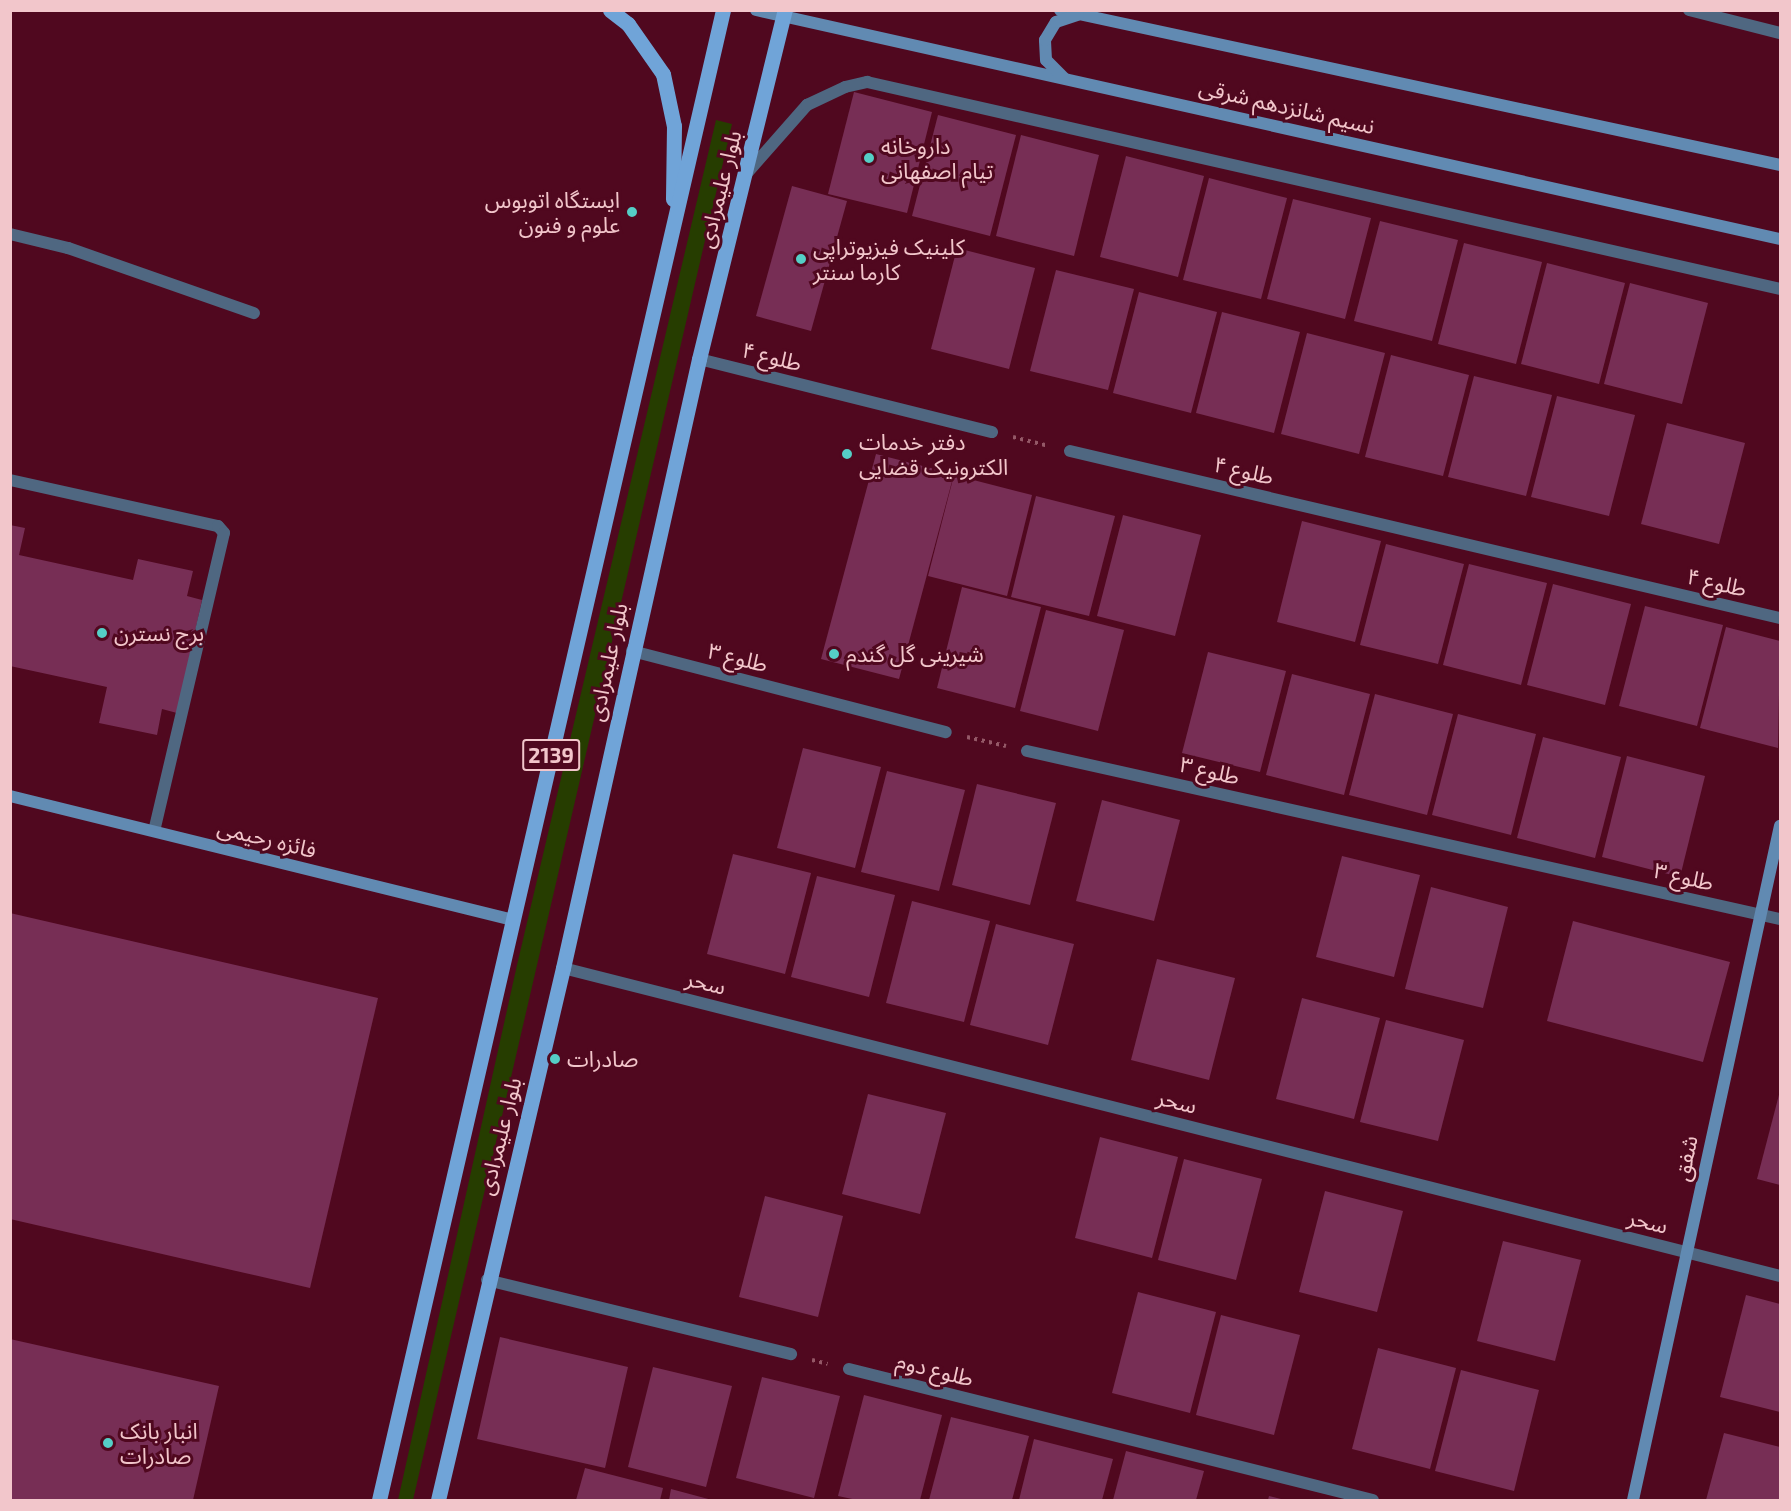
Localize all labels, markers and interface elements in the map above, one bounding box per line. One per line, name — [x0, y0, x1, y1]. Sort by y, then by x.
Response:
street label: نسیم شانزدهم شرقی — [1197, 73, 1377, 139]
street label: بلوار علیمرادی — [692, 127, 746, 251]
place label: داروخانه تیام اصفهانی — [881, 132, 993, 184]
marker: داروخانه تیام اصفهانی — [862, 151, 876, 165]
place label: ایستگاه اتوبوس علوم و فنون — [485, 186, 620, 237]
marker: ایستگاه اتوبوس علوم و فنون — [625, 205, 639, 219]
place label: کلینیک فیزیوتراپی کارما سنتر — [813, 233, 965, 284]
marker: کلینیک فیزیوتراپی کارما سنتر — [794, 252, 808, 266]
street label: طلوع ۴ — [739, 336, 805, 376]
place label: دفتر خدمات الکترونیک قضایی — [859, 428, 1008, 480]
marker: دفتر خدمات الکترونیک قضایی — [840, 447, 854, 461]
street label: طلوع ۴ — [1212, 450, 1276, 490]
street label: طلوع ۴ — [1685, 562, 1749, 602]
street label: بلوار علیمرادی — [582, 600, 632, 724]
place label: برج نسترن — [114, 620, 204, 646]
marker: برج نسترن — [95, 626, 109, 640]
street label: طلوع ۳ — [705, 637, 771, 677]
place label: شیرینی گل گندم — [846, 641, 984, 667]
marker: شیرینی گل گندم — [827, 647, 841, 661]
road number: 2139 — [521, 737, 581, 773]
street label: طلوع ۳ — [1178, 750, 1242, 790]
street label: فائزه رحیمی — [215, 813, 319, 863]
street label: طلوع ۳ — [1652, 856, 1716, 896]
street label: سحر — [683, 964, 729, 1000]
place label: صادرات — [567, 1046, 638, 1072]
marker: صادرات — [548, 1052, 562, 1066]
street label: بلوار علیمرادی — [472, 1074, 526, 1198]
street label: سحر — [1154, 1083, 1200, 1119]
street label: شفق — [1667, 1133, 1703, 1183]
street label: سحر — [1625, 1203, 1671, 1239]
street label: طلوع دوم — [894, 1347, 976, 1391]
place label: انبار بانک صادرات — [120, 1417, 198, 1468]
marker: انبار بانک صادرات — [101, 1436, 115, 1450]

